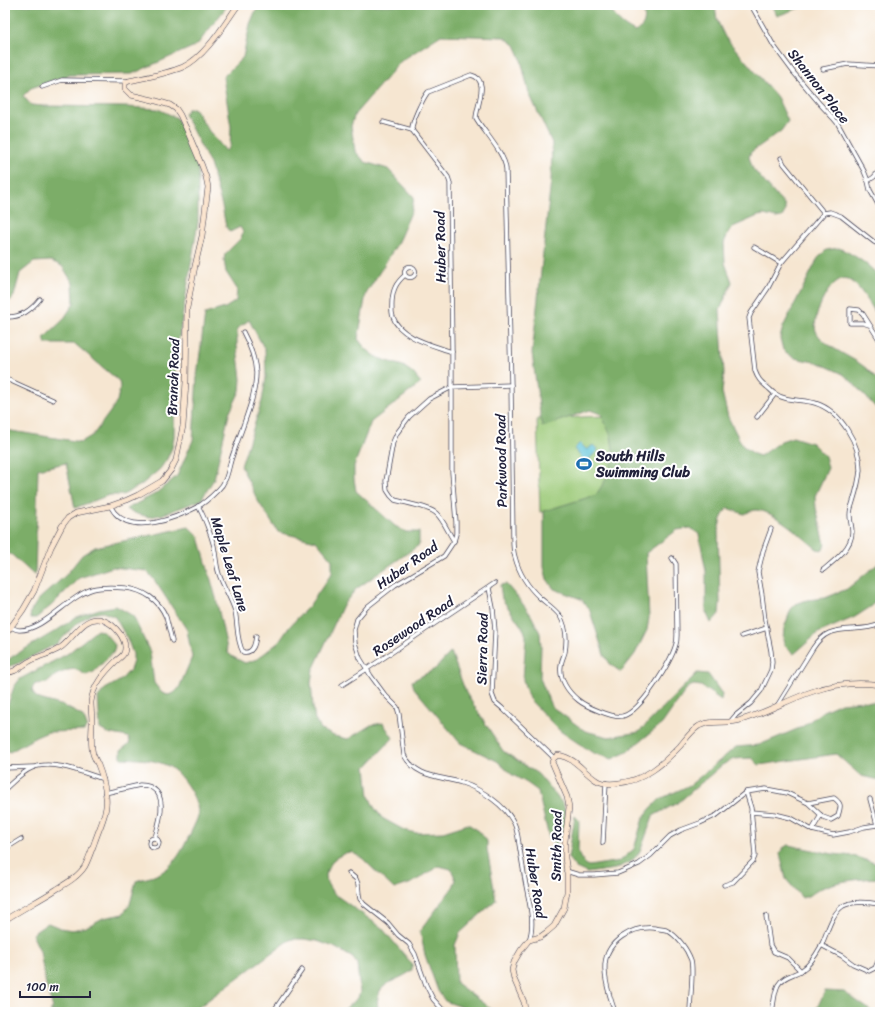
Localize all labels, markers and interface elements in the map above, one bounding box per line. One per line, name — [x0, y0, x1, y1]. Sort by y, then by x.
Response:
street label: Shannon Place — [781, 43, 856, 130]
street label: Huber Road — [427, 209, 454, 283]
street label: Branch Road — [160, 336, 187, 416]
street label: Parkwood Road — [488, 412, 515, 508]
place label: South Hills Swimming Club — [595, 444, 690, 485]
sports icon: South Hills Swimming Club — [575, 455, 593, 473]
street label: Maple Leaf Lane — [203, 513, 256, 615]
street label: Huber Road — [371, 534, 445, 596]
street label: Rosewood Road — [367, 589, 461, 663]
street label: Sierra Road — [469, 611, 496, 685]
street label: Smith Road — [543, 809, 570, 881]
street label: Huber Road — [518, 846, 554, 922]
scale bar — [20, 973, 90, 999]
text: 100 m — [26, 976, 59, 998]

